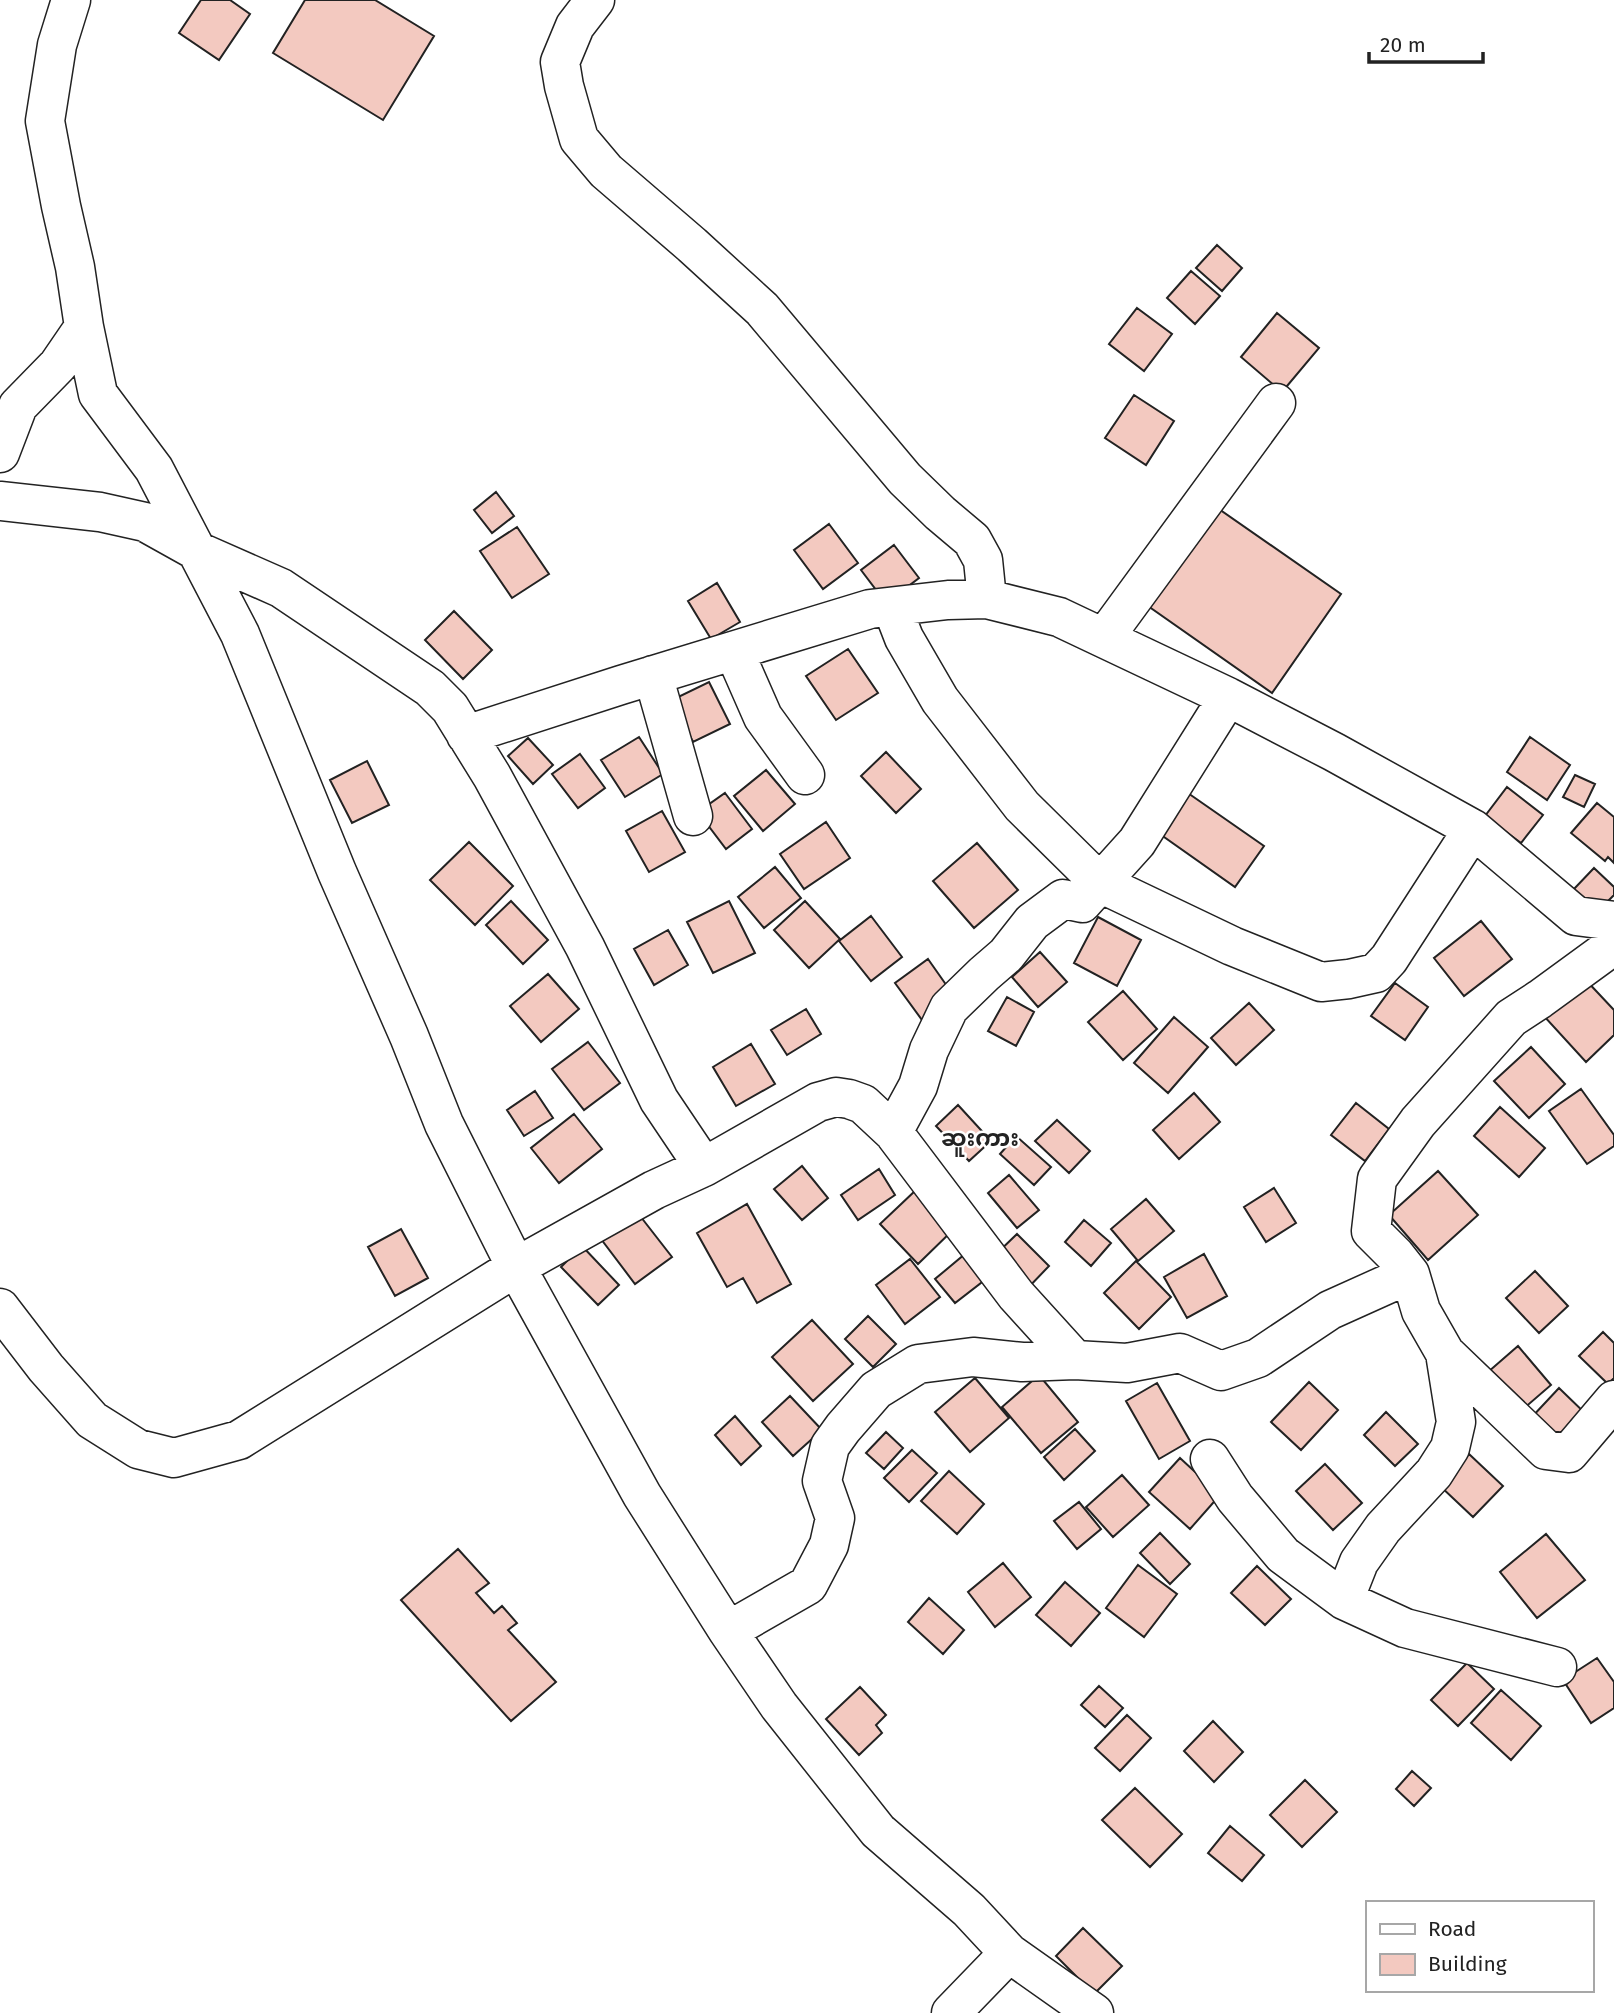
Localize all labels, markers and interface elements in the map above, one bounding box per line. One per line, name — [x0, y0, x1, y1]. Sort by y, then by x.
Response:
scale bar — [1369, 21, 1483, 65]
text: 20 m — [1380, 32, 1426, 58]
district label: ဆူးကား — [941, 1124, 1019, 1157]
legend — [1366, 1901, 1593, 1992]
text: Road — [1428, 1916, 1476, 1942]
text: Building — [1428, 1951, 1507, 1977]

